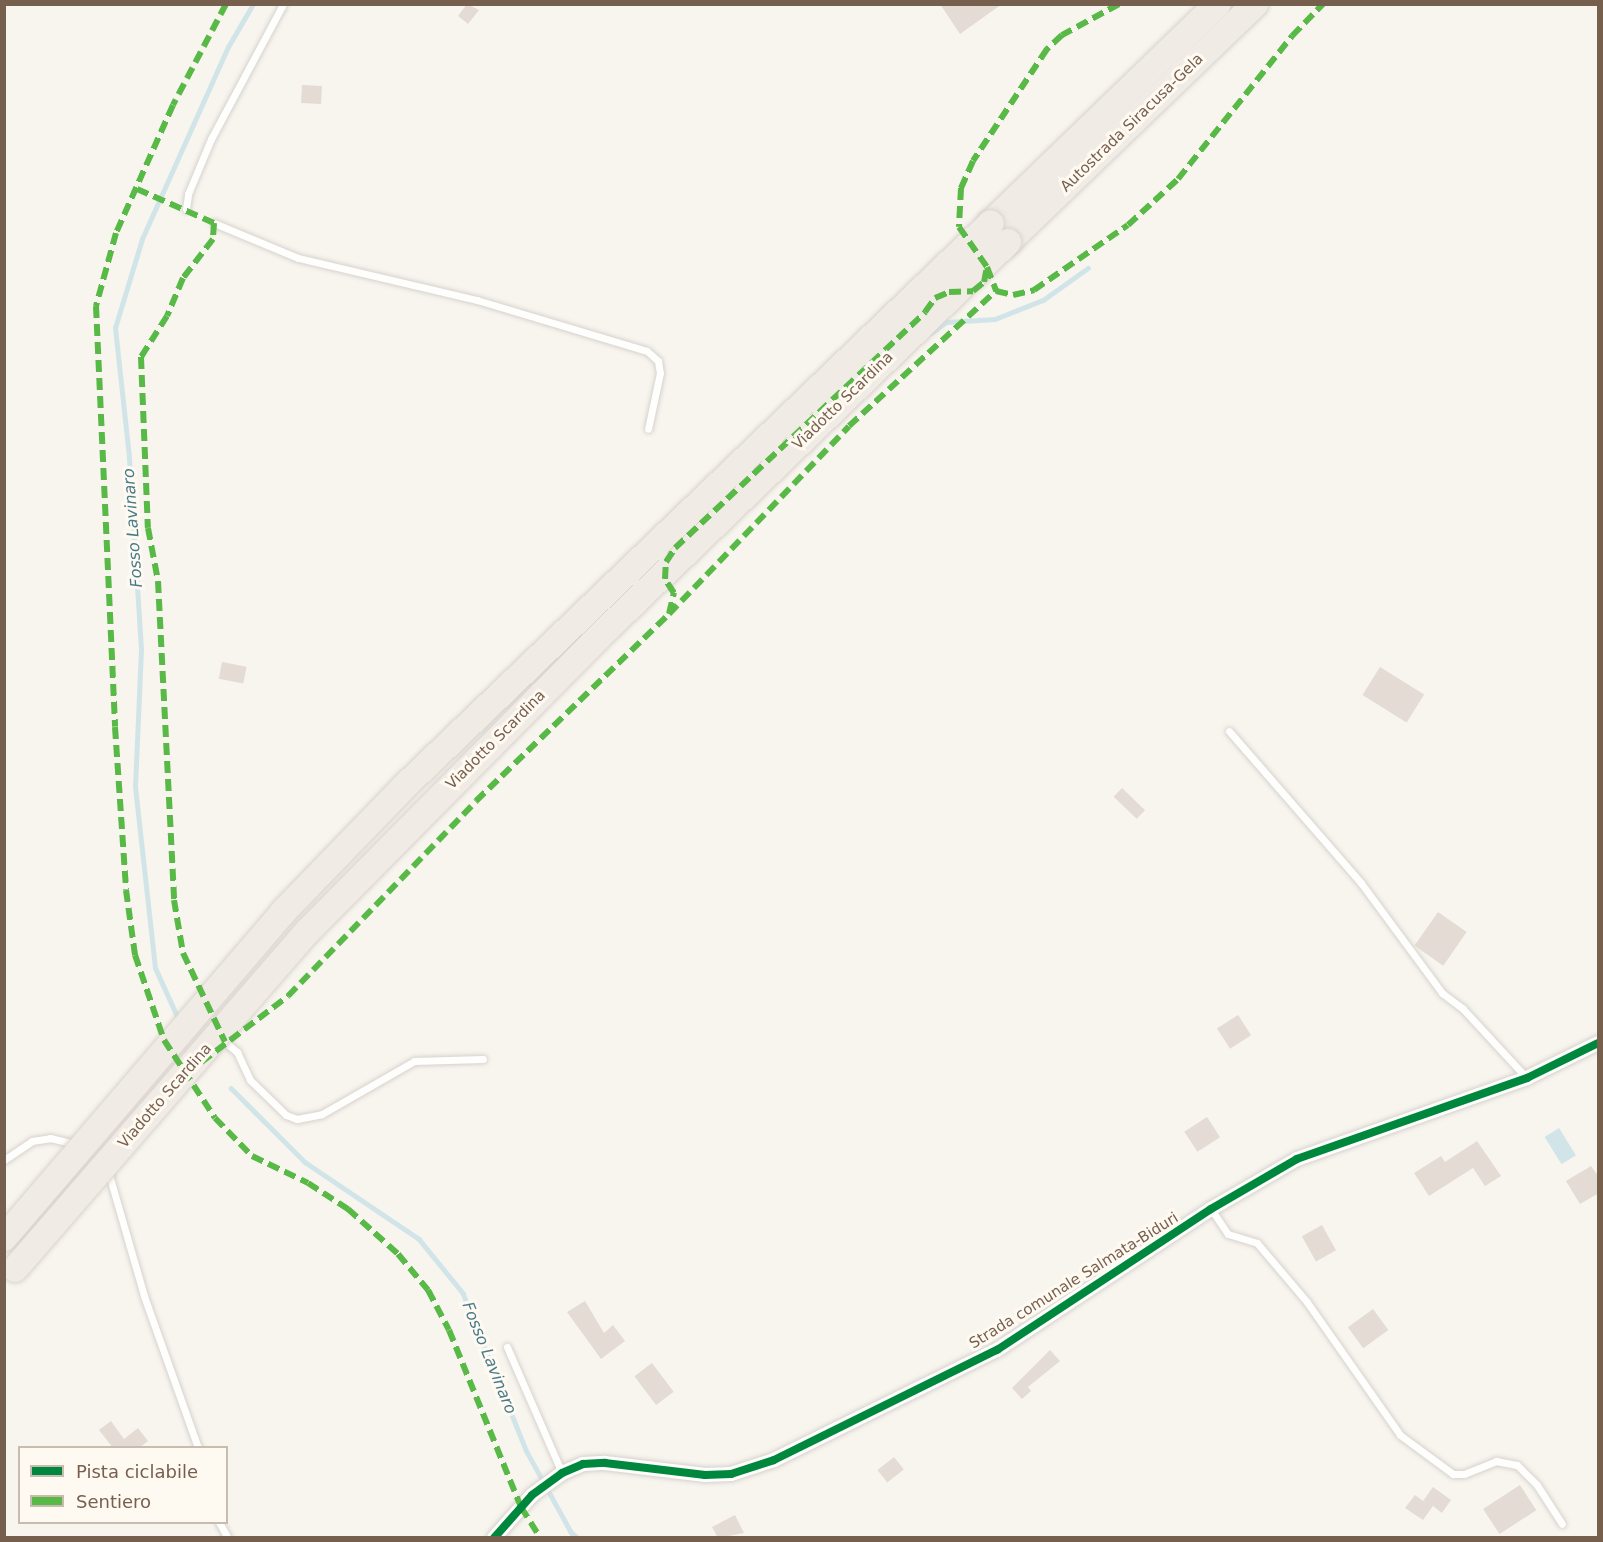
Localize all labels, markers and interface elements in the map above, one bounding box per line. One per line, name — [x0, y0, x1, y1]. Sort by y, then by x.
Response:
street label: Autostrada Siracusa-Gela — [1057, 50, 1207, 196]
street label: Viadotto Scardina — [789, 348, 897, 454]
water label: Fosso Lavinaro — [119, 468, 147, 588]
street label: Viadotto Scardina — [443, 687, 549, 793]
street label: Viadotto Scardina — [115, 1040, 215, 1152]
street label: Strada comunale Salmata-Biduri — [966, 1209, 1182, 1353]
water label: Fosso Lavinaro — [458, 1299, 520, 1417]
legend — [18, 1446, 228, 1524]
text: Pista ciclabile — [76, 1461, 198, 1482]
text: Sentiero — [76, 1491, 151, 1512]

